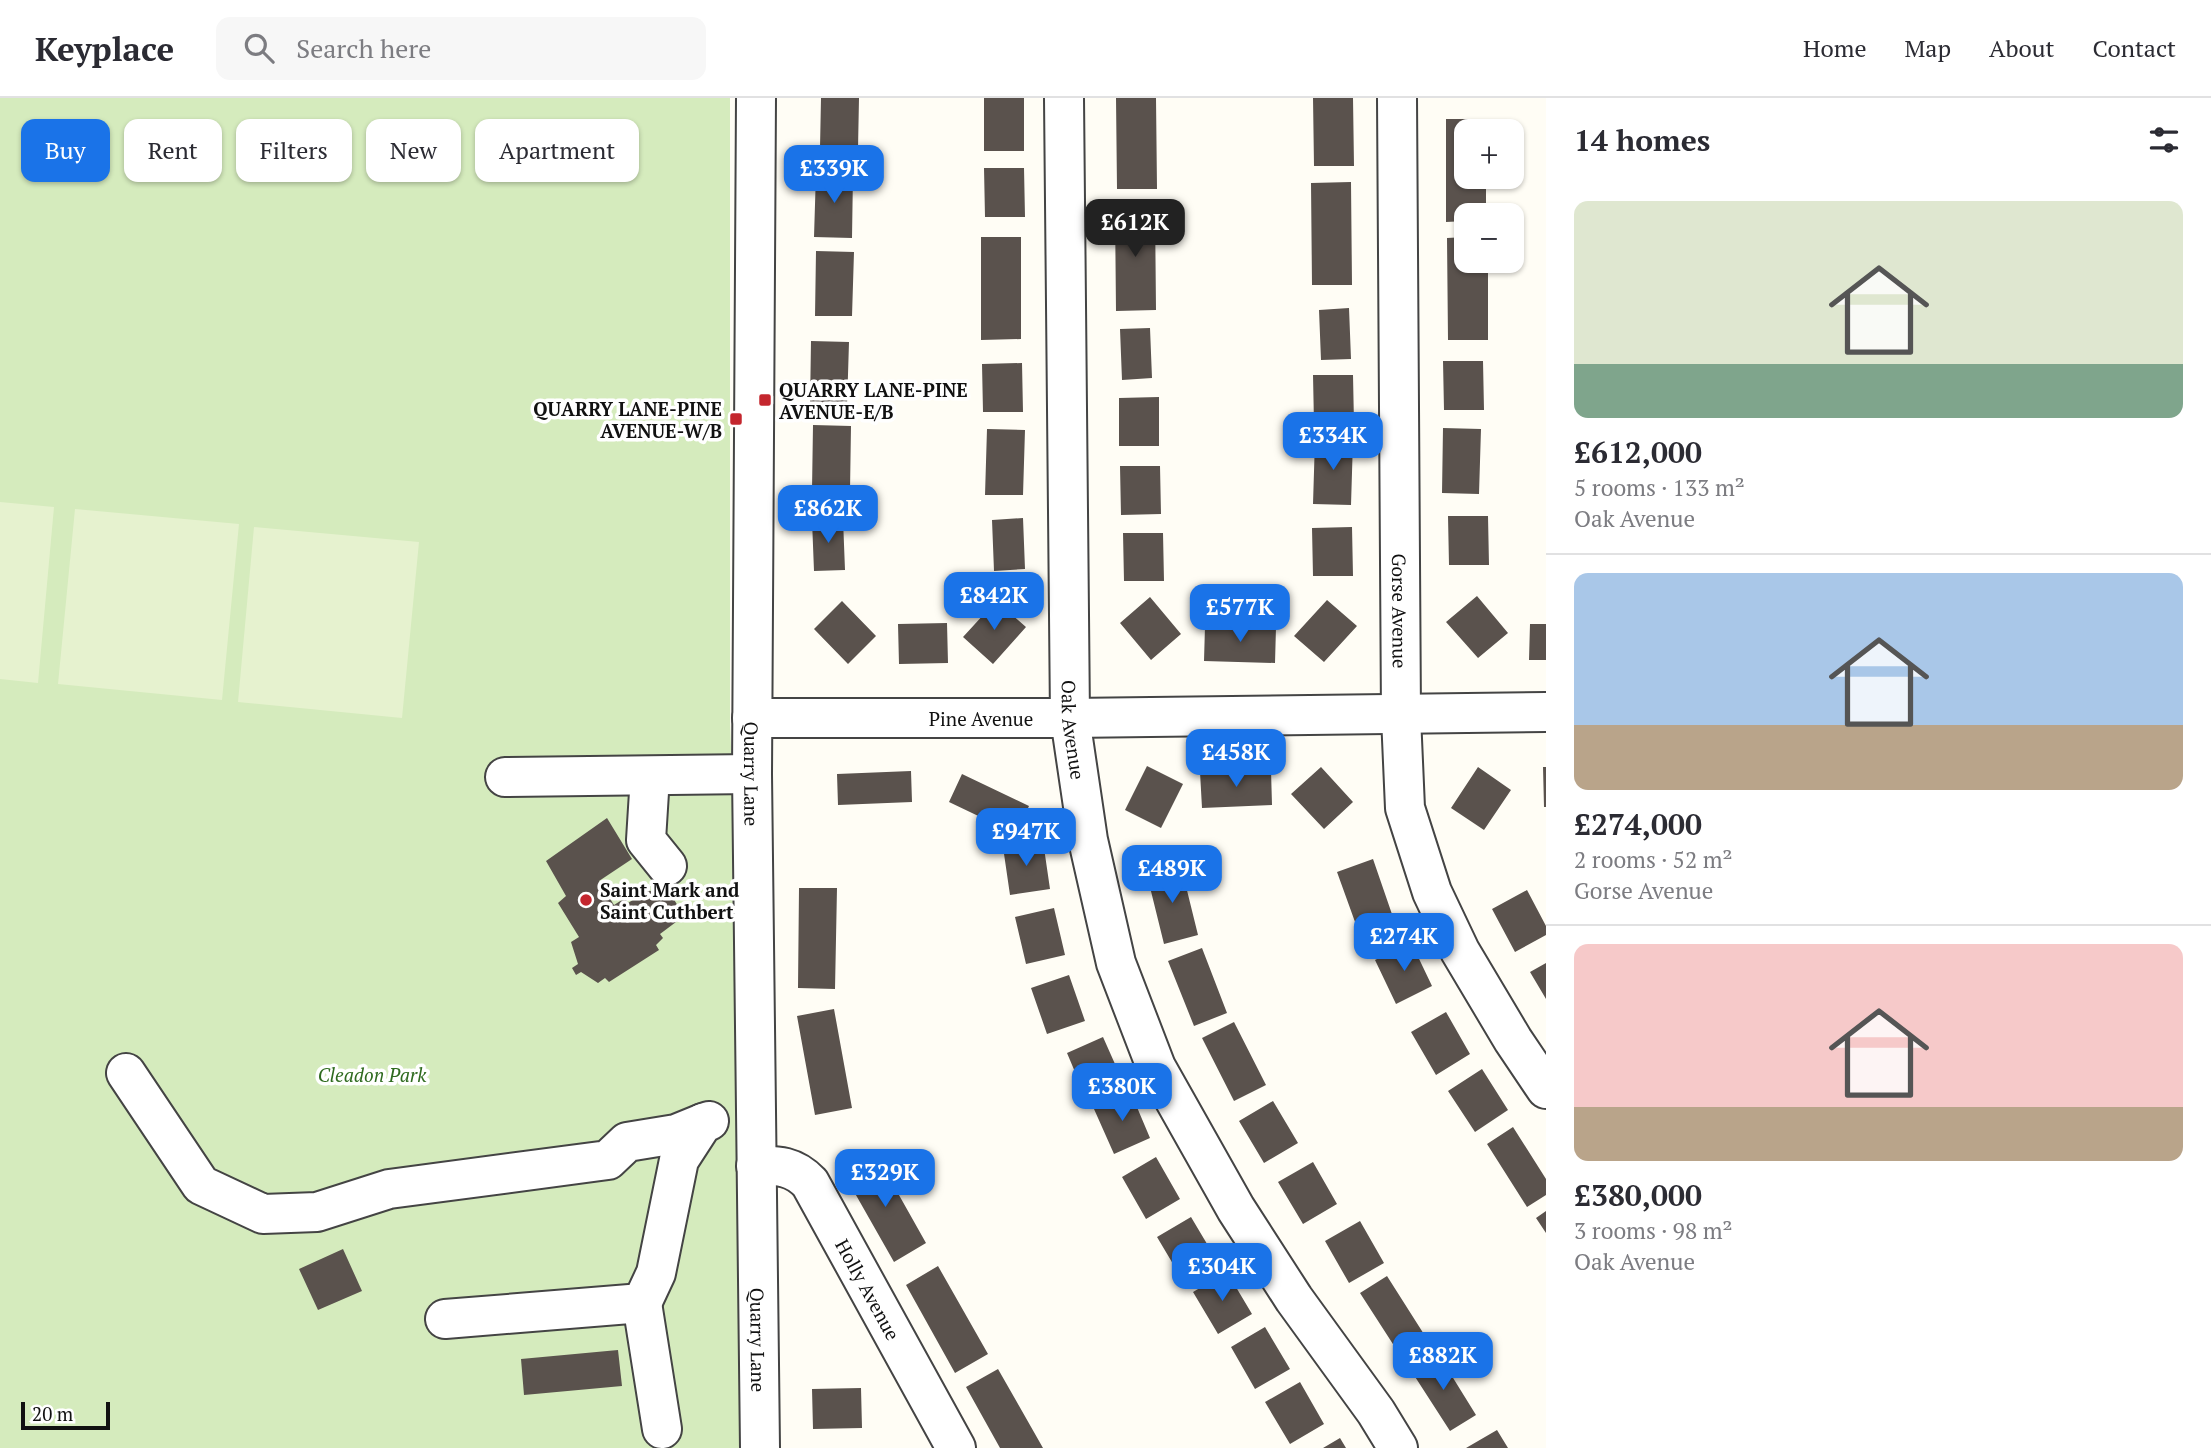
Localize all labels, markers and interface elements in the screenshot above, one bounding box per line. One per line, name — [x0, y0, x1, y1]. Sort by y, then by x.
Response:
search box — [216, 17, 706, 80]
text: Keyplace — [35, 27, 174, 70]
icon: search — [240, 29, 278, 67]
text: Search here — [296, 31, 431, 65]
text: Home — [1803, 32, 1867, 64]
text: Map — [1905, 32, 1951, 64]
text: About — [1989, 32, 2055, 64]
text: Contact — [2093, 32, 2176, 64]
chip: Buy — [21, 119, 110, 182]
chip: Rent — [124, 119, 222, 182]
chip: Filters — [236, 119, 352, 182]
chip: New — [366, 119, 461, 182]
chip: Apartment — [475, 119, 639, 182]
map controls — [1454, 119, 1524, 273]
button: + — [1454, 119, 1524, 189]
text: 14 homes — [1574, 120, 1710, 160]
icon: filters — [2145, 121, 2183, 159]
pin: £339K — [785, 146, 883, 205]
text: £339K — [800, 152, 868, 183]
pin: £612K — [1086, 200, 1184, 259]
button: − — [1454, 203, 1524, 273]
text: £612K — [1101, 206, 1169, 237]
icon: home — [1816, 247, 1942, 373]
place label: QUARRY LANE-PINE AVENUE-E/B — [779, 377, 968, 424]
marker: QUARRY LANE-PINE AVENUE-E/B — [757, 392, 773, 408]
place label: QUARRY LANE-PINE AVENUE-W/B — [533, 396, 722, 443]
marker: QUARRY LANE-PINE AVENUE-W/B — [728, 411, 744, 427]
pin: £334K — [1284, 412, 1382, 472]
text: £334K — [1299, 419, 1367, 450]
text: £612,000 — [1574, 432, 1702, 472]
text: 5 rooms · 133 m² — [1574, 472, 1745, 503]
pin: £862K — [779, 486, 877, 545]
text: £862K — [794, 492, 862, 523]
text: Oak Avenue — [1574, 503, 1695, 534]
street label: Gorse Avenue — [1387, 553, 1413, 669]
pin: £842K — [945, 573, 1043, 632]
text: £842K — [960, 579, 1028, 610]
pin: £577K — [1191, 584, 1289, 644]
text: £577K — [1206, 591, 1274, 622]
icon: home — [1816, 619, 1942, 745]
street label: Oak Avenue — [1057, 680, 1091, 781]
street label: Pine Avenue — [929, 706, 1033, 731]
street label: Quarry Lane — [739, 722, 765, 826]
pin: £458K — [1187, 730, 1285, 789]
text: £458K — [1202, 736, 1270, 767]
text: £274,000 — [1574, 804, 1702, 844]
pin: £947K — [977, 808, 1075, 868]
text: £947K — [992, 815, 1060, 846]
text: 2 rooms · 52 m² — [1574, 844, 1733, 875]
pin: £489K — [1123, 846, 1221, 905]
text: £489K — [1138, 852, 1206, 883]
text: Gorse Avenue — [1574, 875, 1713, 906]
place label: Saint Mark and Saint Cuthbert — [600, 877, 740, 924]
marker: Saint Mark and Saint Cuthbert — [578, 892, 594, 908]
pin: £274K — [1355, 914, 1453, 973]
text: £274K — [1370, 920, 1438, 951]
icon: home — [1816, 990, 1942, 1116]
park label: Cleadon Park — [318, 1062, 427, 1087]
pin: £380K — [1073, 1063, 1171, 1123]
text: £380K — [1088, 1070, 1156, 1101]
pin: £329K — [836, 1150, 934, 1209]
text: £329K — [851, 1156, 919, 1187]
text: £380,000 — [1574, 1175, 1702, 1215]
text: 3 rooms · 98 m² — [1574, 1215, 1733, 1246]
street label: Holly Avenue — [831, 1234, 906, 1344]
pin: £304K — [1173, 1244, 1271, 1303]
text: Oak Avenue — [1574, 1246, 1695, 1277]
text: £304K — [1188, 1250, 1256, 1281]
street label: Quarry Lane — [746, 1287, 772, 1392]
pin: £882K — [1394, 1332, 1492, 1392]
text: £882K — [1409, 1339, 1477, 1370]
scale bar — [21, 1399, 110, 1431]
text: 20 m — [32, 1401, 73, 1426]

